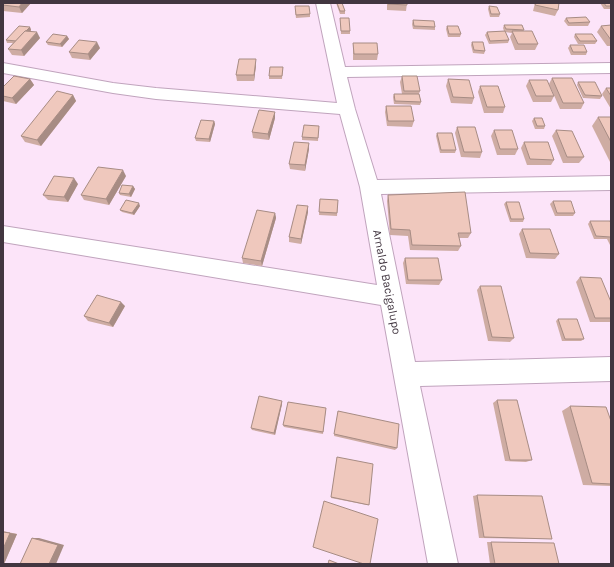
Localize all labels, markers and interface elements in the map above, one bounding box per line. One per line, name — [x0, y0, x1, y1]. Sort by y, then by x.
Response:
street label: Arnaldo Bacigalupo — [370, 228, 404, 336]

